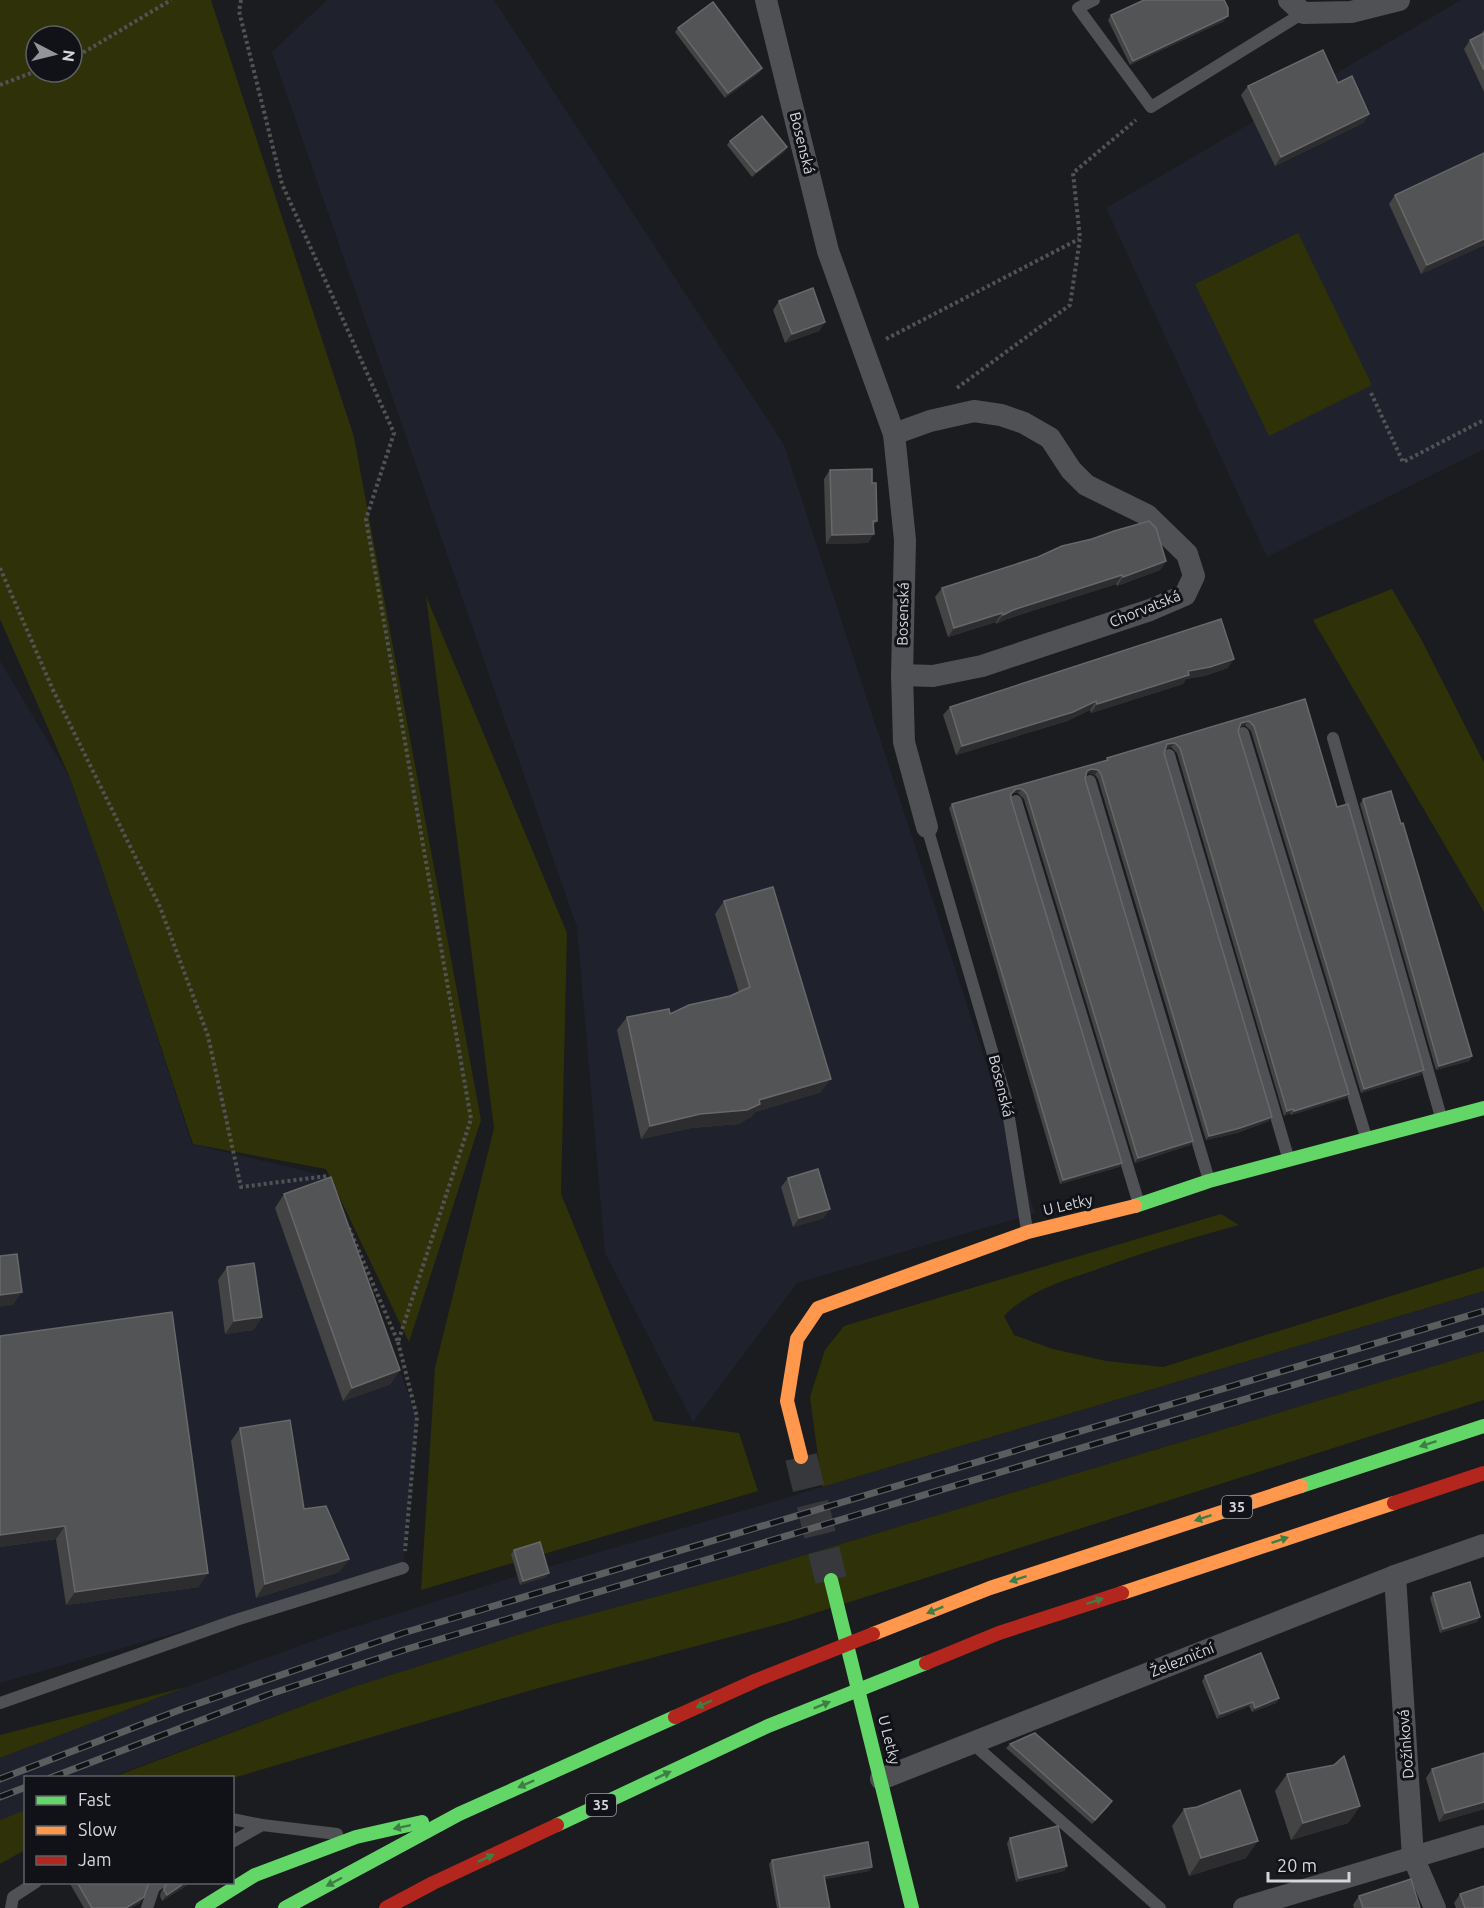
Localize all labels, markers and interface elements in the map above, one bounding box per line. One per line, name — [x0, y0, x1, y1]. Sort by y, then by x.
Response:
north arrow — [24, 24, 84, 84]
text: N — [59, 49, 79, 63]
street label: Bosenská — [787, 110, 818, 176]
street label: Bosenská — [893, 582, 912, 646]
street label: Chorvatská — [1107, 587, 1183, 631]
street label: Bosenská — [986, 1053, 1017, 1119]
street label: U Letky — [1041, 1191, 1094, 1218]
one-way arrow — [1419, 1440, 1437, 1449]
road number: 35 — [1222, 1496, 1252, 1518]
one-way arrow — [1194, 1514, 1212, 1523]
one-way arrow — [1271, 1535, 1289, 1545]
one-way arrow — [1009, 1574, 1027, 1584]
one-way arrow — [1086, 1596, 1104, 1606]
one-way arrow — [926, 1605, 944, 1615]
street label: Železniční — [1147, 1639, 1217, 1680]
one-way arrow — [813, 1699, 831, 1709]
one-way arrow — [695, 1700, 713, 1709]
street label: Dožínková — [1395, 1709, 1416, 1779]
street label: U Letky — [875, 1713, 904, 1766]
one-way arrow — [655, 1771, 672, 1780]
legend — [24, 1776, 234, 1884]
one-way arrow — [517, 1779, 535, 1789]
text: Fast — [78, 1789, 111, 1809]
road number: 35 — [586, 1794, 616, 1816]
text: Slow — [78, 1819, 117, 1839]
one-way arrow — [393, 1822, 411, 1832]
scale bar — [1268, 1845, 1349, 1883]
text: Jam — [78, 1849, 112, 1869]
one-way arrow — [478, 1853, 496, 1863]
text: 20 m — [1277, 1855, 1317, 1875]
one-way arrow — [325, 1877, 342, 1887]

